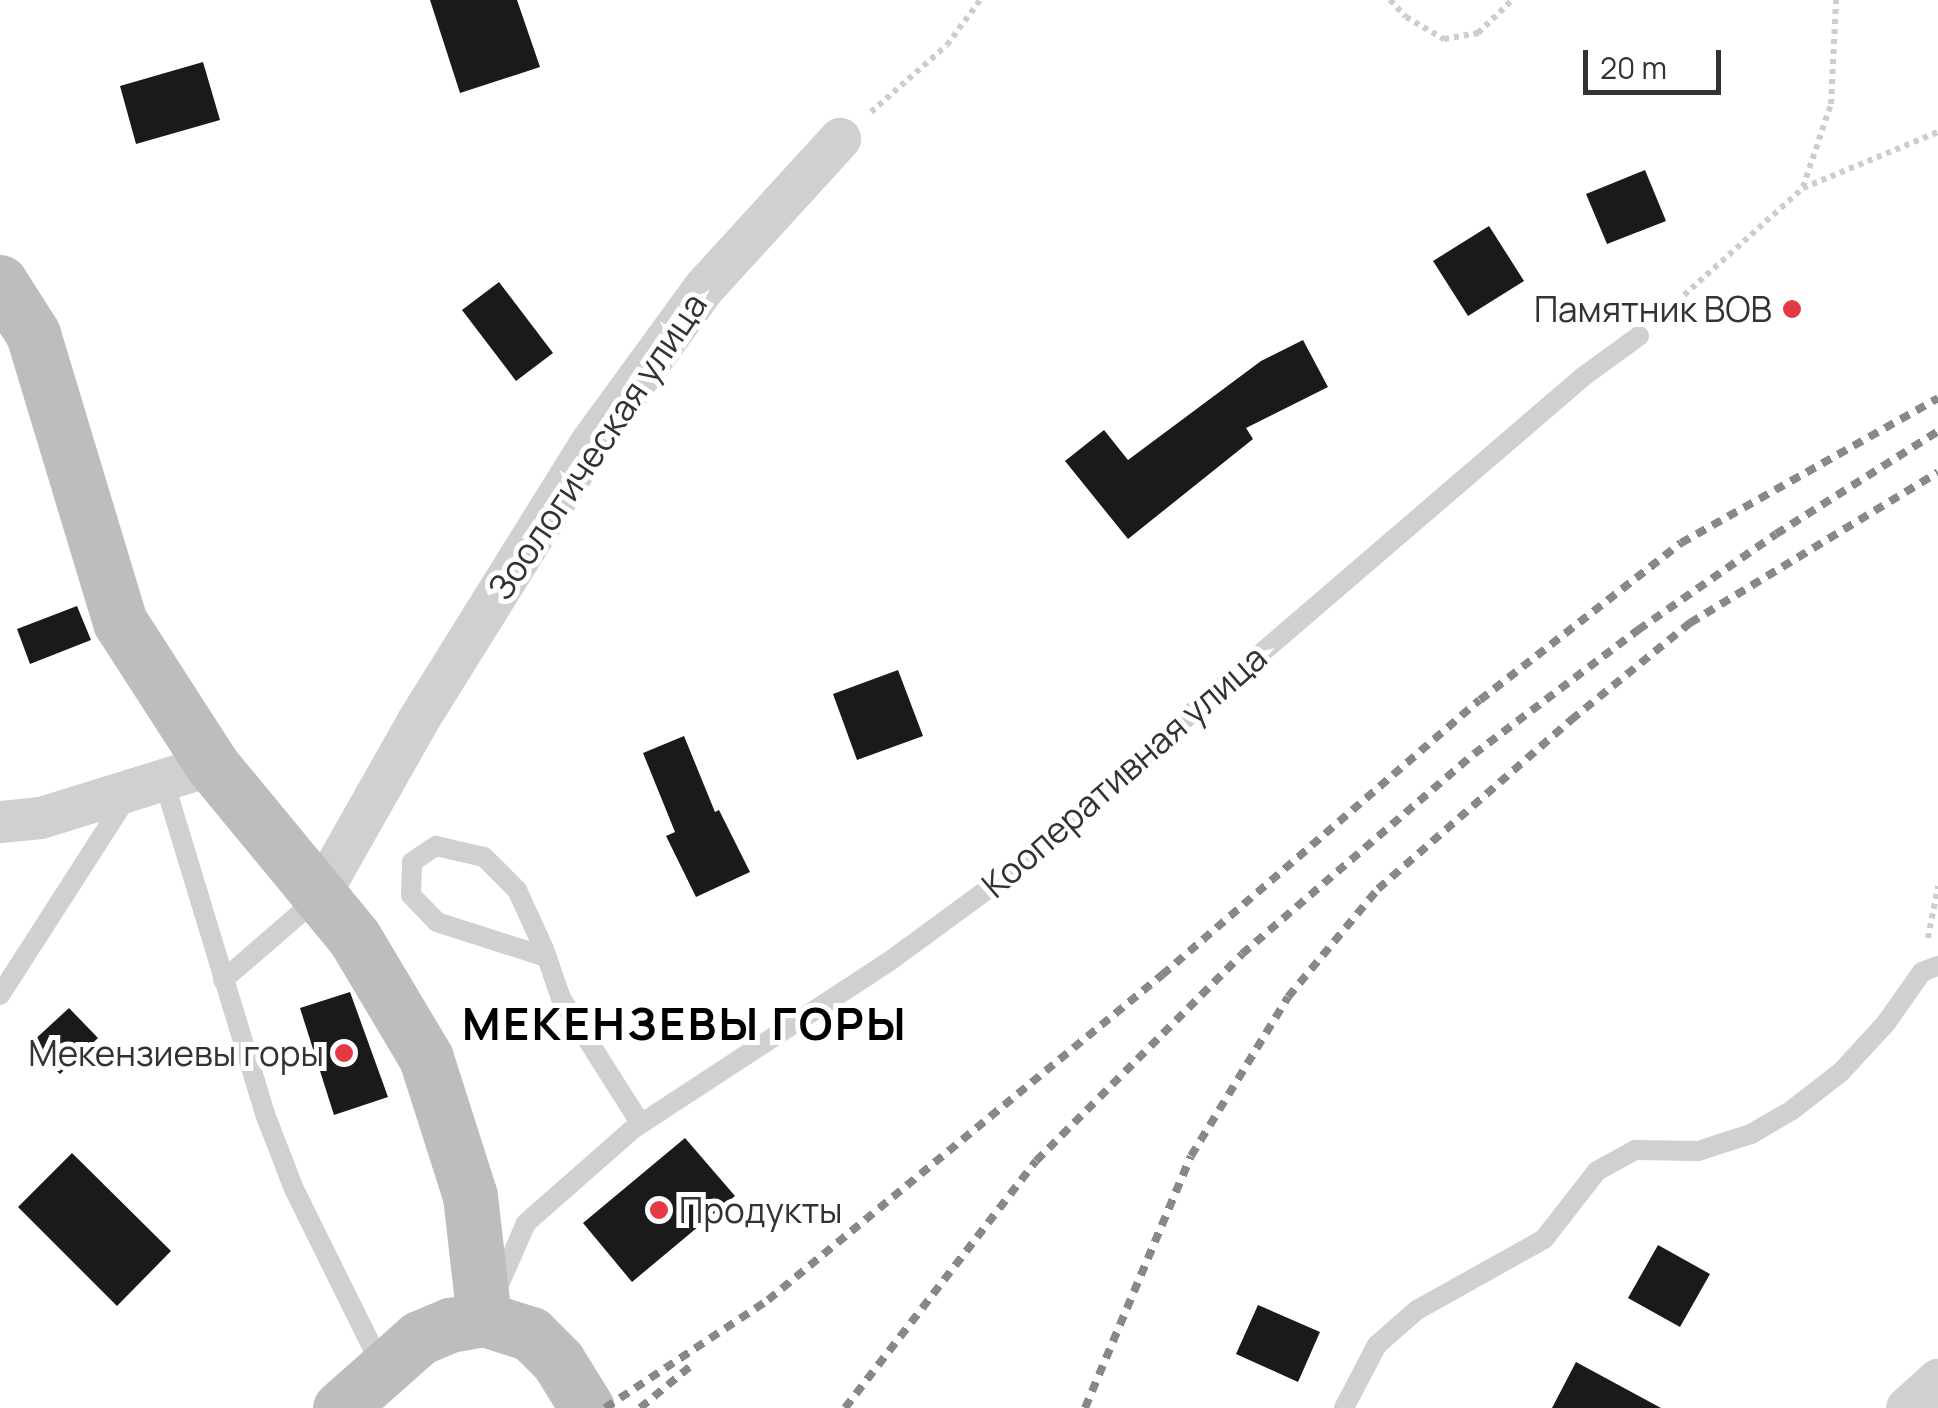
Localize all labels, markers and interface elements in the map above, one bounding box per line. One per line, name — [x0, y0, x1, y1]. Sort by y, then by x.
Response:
scale bar — [1588, 30, 1726, 92]
text: 20 m — [1600, 47, 1667, 88]
street label: Зоологическая улица — [479, 285, 715, 607]
place label: Памятник ВОВ — [1534, 288, 1772, 330]
marker: Памятник ВОВ — [1781, 298, 1803, 320]
street label: Кооперативная улица — [973, 636, 1275, 906]
district label: МЕКЕНЗЕВЫ ГОРЫ — [462, 997, 908, 1051]
place label: Мекензиевы горы — [28, 1032, 324, 1074]
marker: Мекензиевы горы — [333, 1042, 355, 1064]
place label: Продукты — [679, 1189, 843, 1231]
marker: Продукты — [648, 1199, 670, 1221]

